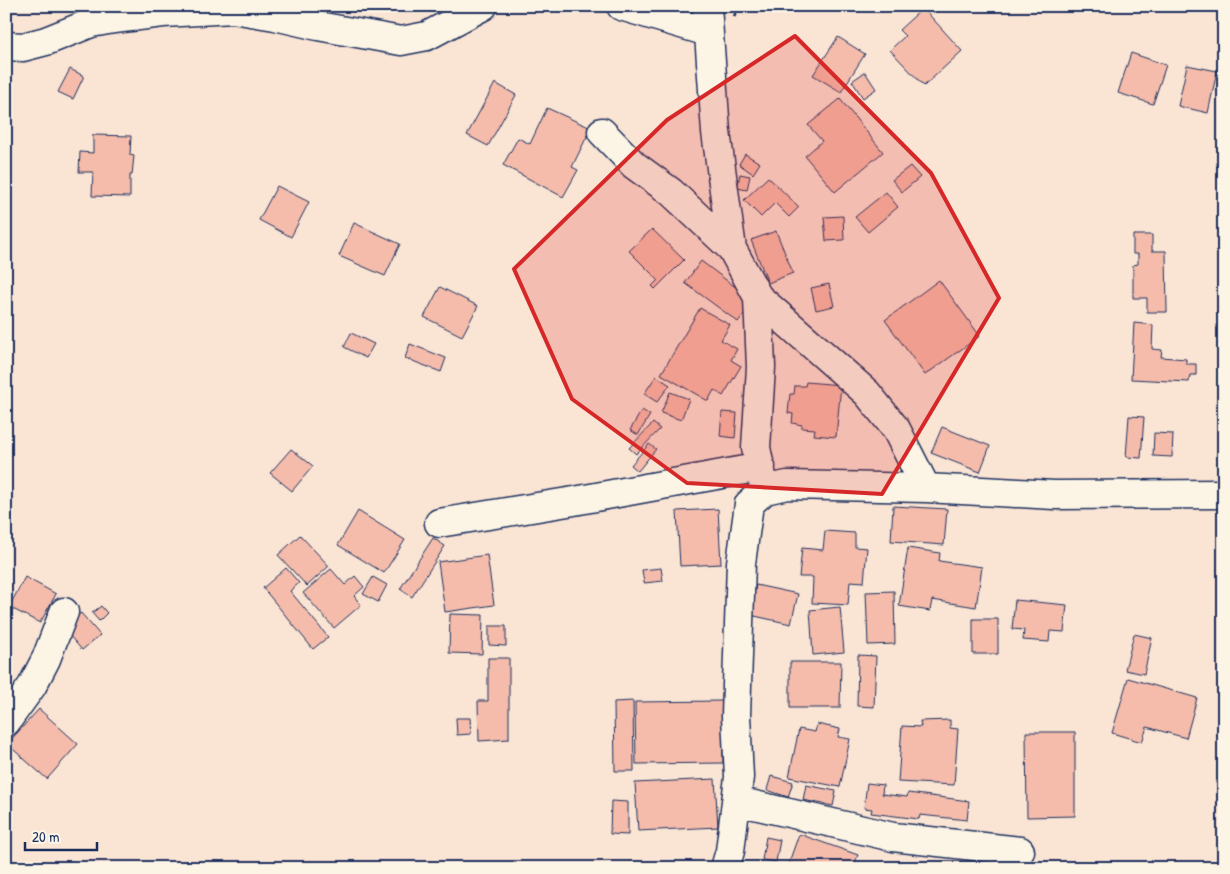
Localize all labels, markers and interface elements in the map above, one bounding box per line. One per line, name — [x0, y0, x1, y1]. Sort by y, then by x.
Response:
scale bar — [25, 819, 98, 851]
text: 20 m — [32, 826, 59, 847]

